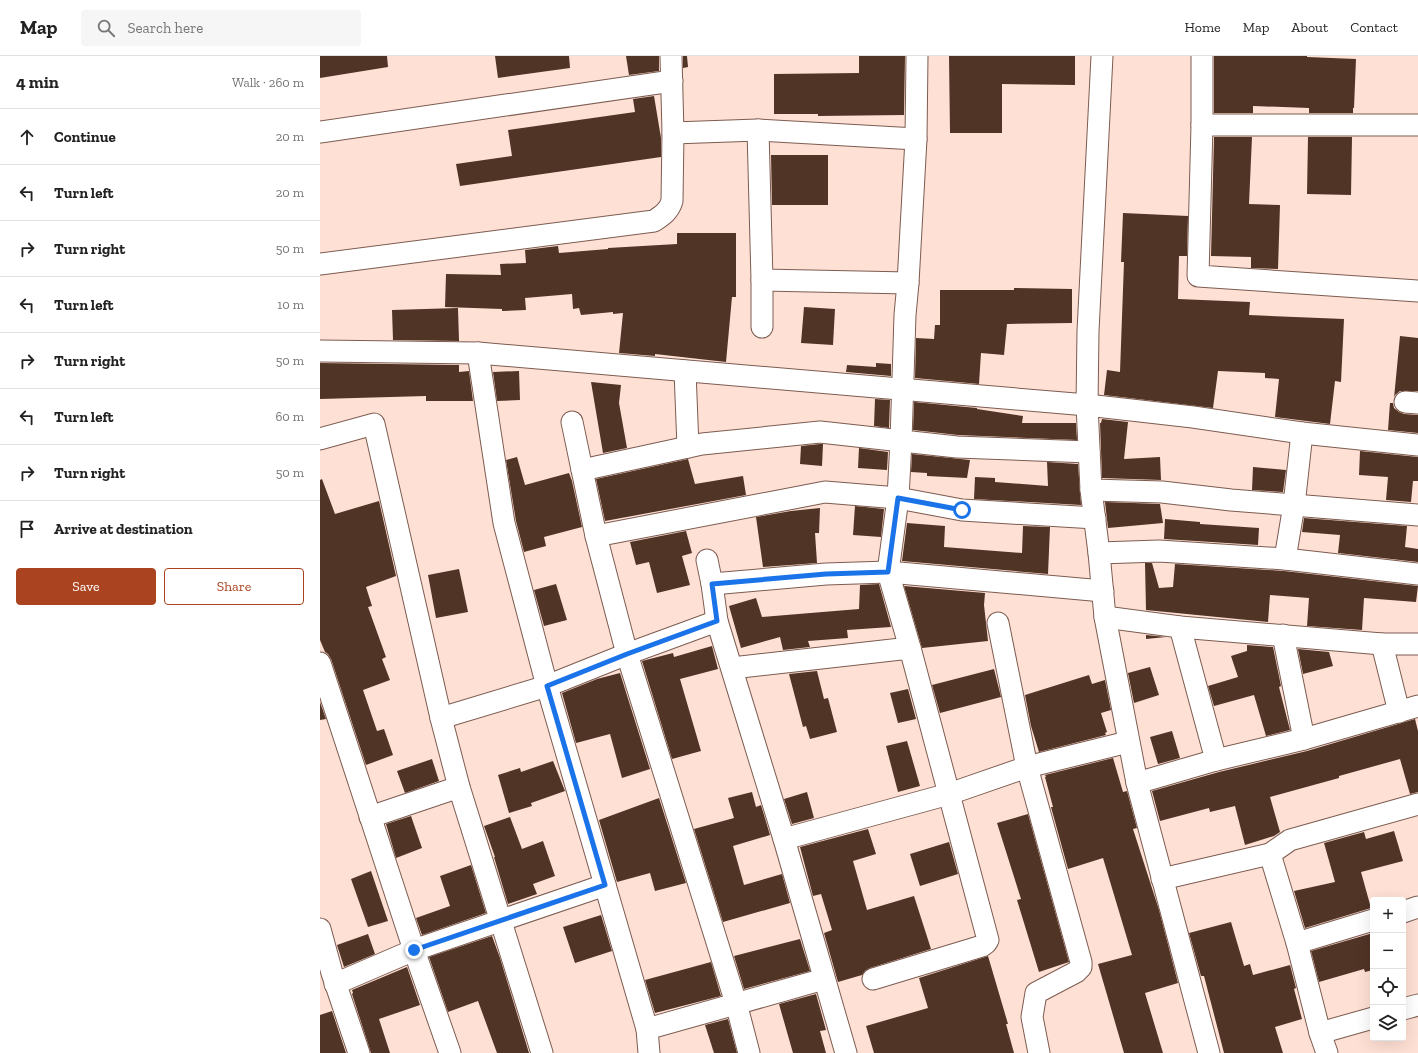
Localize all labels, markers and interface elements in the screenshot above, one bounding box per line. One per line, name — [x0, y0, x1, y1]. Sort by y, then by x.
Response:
search box — [81, 10, 361, 46]
text: Map — [20, 16, 57, 39]
icon: search — [95, 17, 117, 39]
text: Search here — [127, 19, 203, 37]
text: Home — [1185, 19, 1221, 36]
text: Map — [1243, 19, 1269, 36]
text: About — [1291, 19, 1328, 36]
text: Contact — [1350, 19, 1398, 36]
text: 4 min — [16, 72, 59, 92]
text: Walk · 260 m — [232, 75, 304, 90]
icon: ahead — [16, 126, 38, 148]
text: Continue — [54, 128, 116, 146]
text: 20 m — [276, 129, 304, 144]
icon: left — [16, 182, 38, 204]
text: Turn left — [54, 184, 114, 202]
text: 20 m — [276, 185, 304, 200]
icon: right — [16, 238, 38, 260]
text: Turn right — [54, 240, 125, 258]
text: 50 m — [276, 241, 304, 256]
icon: left — [16, 294, 38, 316]
text: Turn left — [54, 296, 114, 314]
text: 10 m — [277, 297, 304, 312]
icon: right — [16, 350, 38, 372]
text: Turn right — [54, 352, 125, 370]
text: 50 m — [276, 353, 304, 368]
icon: left — [16, 406, 38, 428]
text: Turn left — [54, 408, 114, 426]
text: 60 m — [275, 409, 304, 424]
icon: right — [16, 462, 38, 484]
text: Turn right — [54, 464, 125, 482]
text: 50 m — [276, 465, 304, 480]
route start — [953, 501, 971, 519]
icon: arrive — [16, 518, 38, 540]
text: Arrive at destination — [54, 520, 193, 538]
button: Save — [16, 568, 156, 605]
button: Share — [164, 568, 304, 605]
map controls — [1370, 897, 1406, 1041]
button: + — [1370, 897, 1406, 933]
button: − — [1370, 933, 1406, 969]
route end — [405, 941, 423, 959]
button: locate — [1370, 969, 1406, 1005]
button: layers — [1370, 1005, 1406, 1041]

